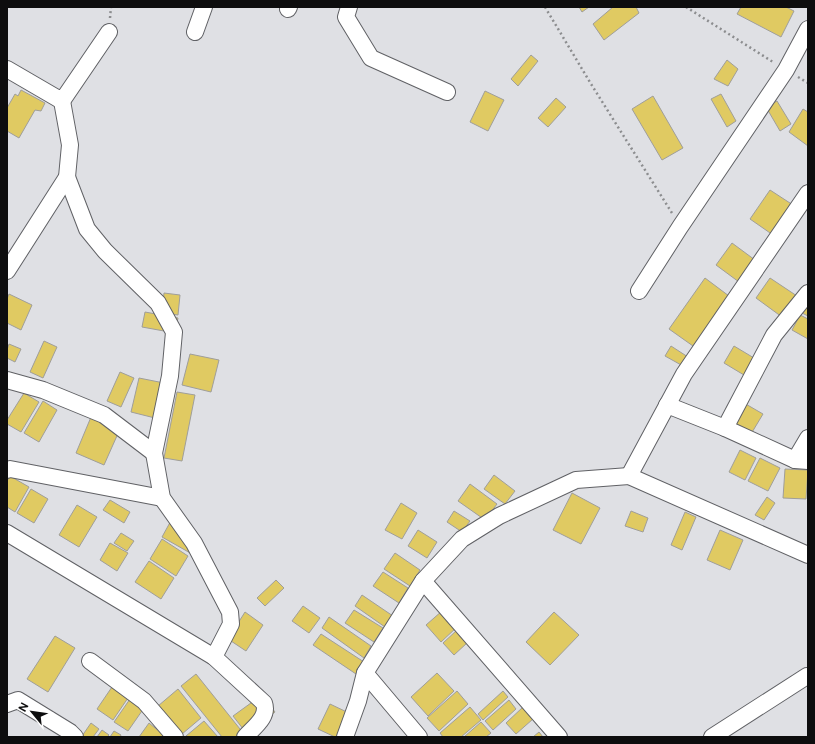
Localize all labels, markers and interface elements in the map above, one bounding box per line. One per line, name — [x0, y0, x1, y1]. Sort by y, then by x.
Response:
north arrow — [12, 692, 52, 732]
text: N — [16, 700, 31, 714]

